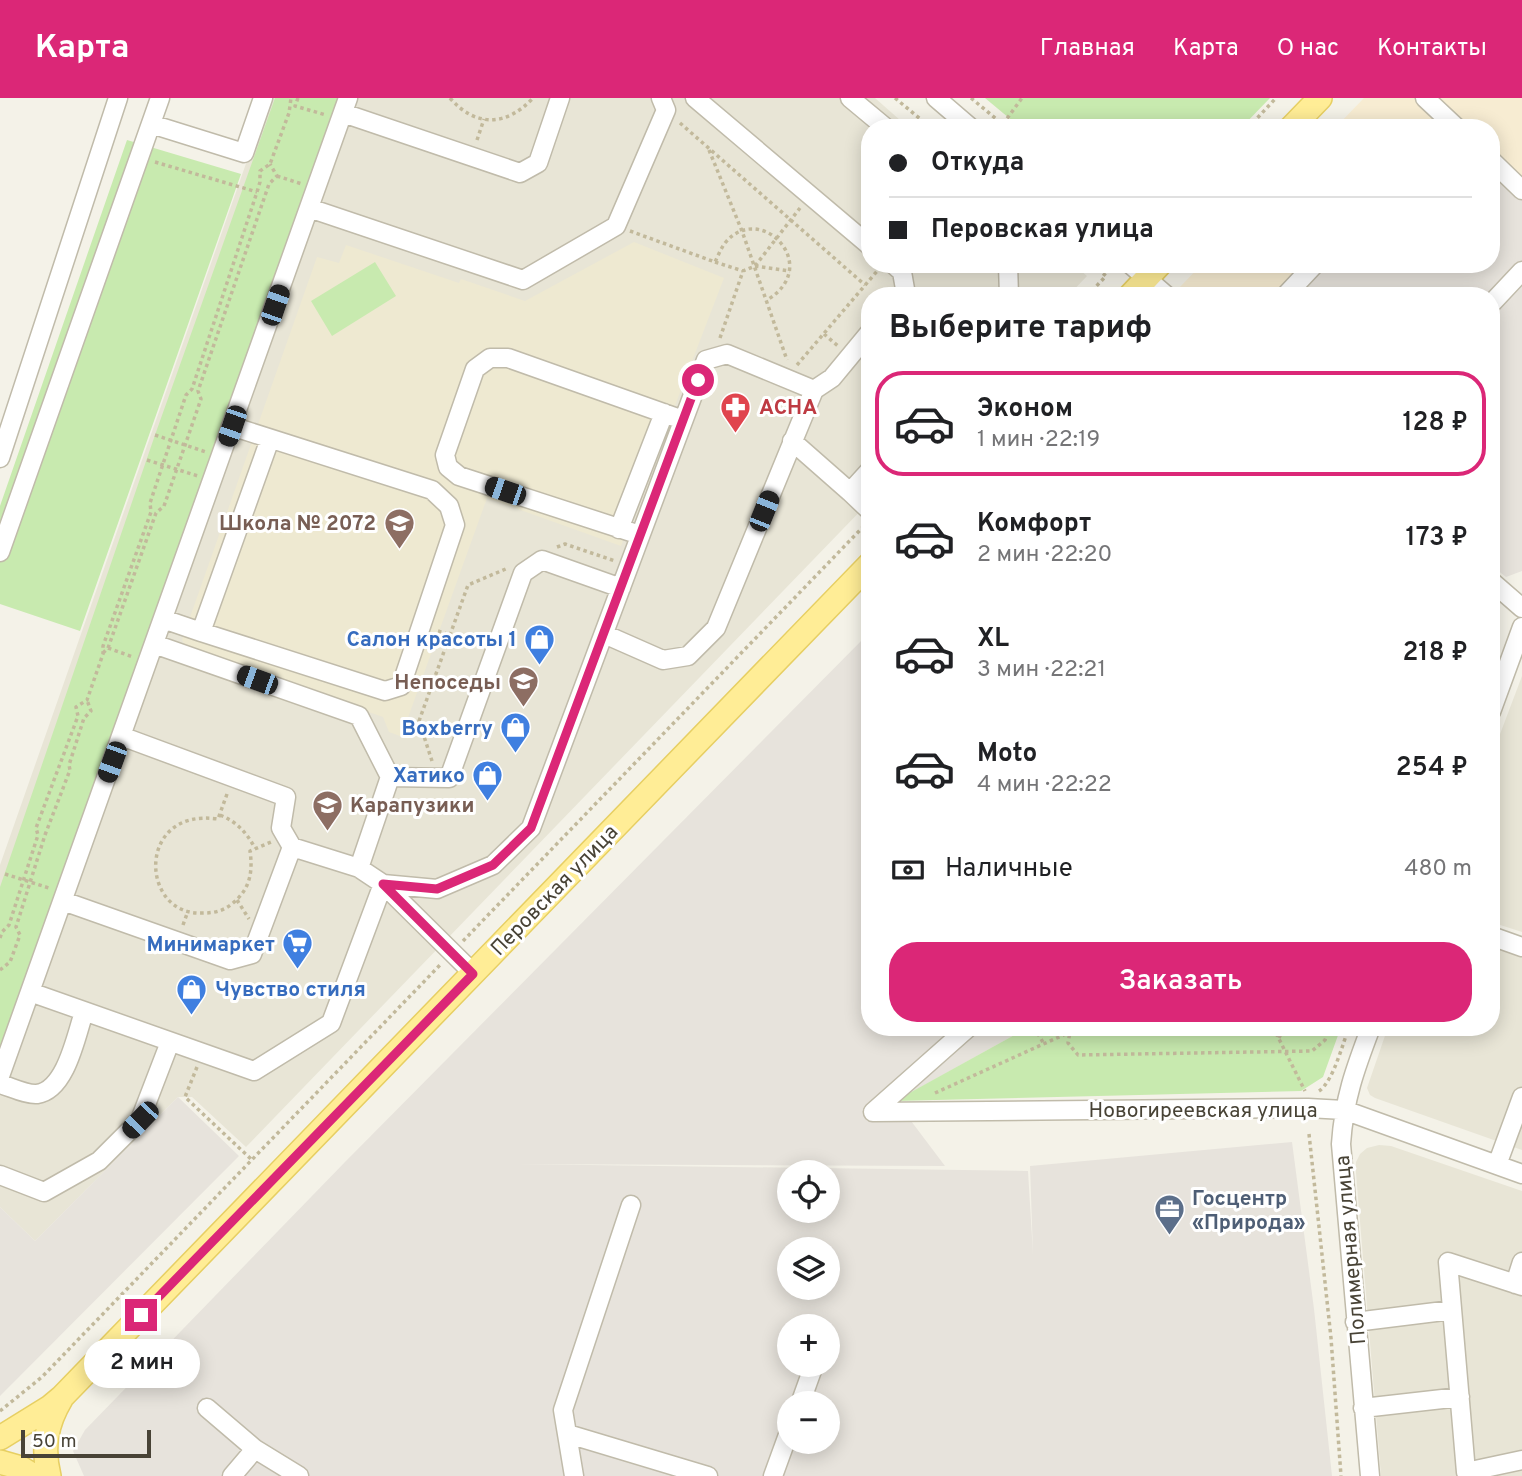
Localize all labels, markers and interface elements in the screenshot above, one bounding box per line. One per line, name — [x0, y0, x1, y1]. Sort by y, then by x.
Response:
text: Карта — [35, 28, 129, 70]
text: Главная — [1040, 34, 1135, 64]
text: Карта — [1173, 34, 1239, 64]
text: О нас — [1277, 34, 1339, 64]
text: Контакты — [1377, 34, 1487, 64]
text: Откуда — [931, 147, 1024, 180]
text: Перовская улица — [931, 214, 1154, 247]
car — [259, 282, 292, 328]
text: Выберите тариф — [889, 309, 1152, 349]
route start — [682, 364, 714, 396]
pharmacy icon: АСНА — [719, 390, 753, 434]
icon: car — [893, 392, 956, 455]
text: Эконом — [977, 393, 1073, 426]
place label: АСНА — [759, 395, 817, 422]
car — [216, 403, 249, 449]
text: 128 ₽ — [1402, 407, 1468, 440]
text: 1 мин · 22:19 — [977, 426, 1100, 455]
car — [482, 474, 529, 508]
car — [747, 488, 782, 534]
school or university icon: Школа № 2072 — [382, 506, 416, 550]
icon: car — [893, 507, 956, 570]
text: Комфорт — [977, 508, 1091, 541]
place label: Школа № 2072 — [219, 511, 376, 538]
text: 173 ₽ — [1406, 522, 1468, 555]
text: 2 мин · 22:20 — [977, 541, 1112, 570]
shop icon: Салон красоты 1 — [523, 622, 557, 666]
icon: car — [893, 622, 956, 685]
text: XL — [977, 623, 1009, 656]
place label: Салон красоты 1 — [347, 627, 517, 654]
text: 218 ₽ — [1402, 637, 1468, 670]
text: 3 мин · 22:21 — [977, 656, 1106, 685]
car — [234, 663, 281, 697]
school or university icon: Непоседы — [507, 665, 541, 709]
place label: Непоседы — [394, 670, 501, 697]
shop icon: Boxberry — [499, 711, 533, 755]
place label: Boxberry — [401, 716, 493, 743]
icon: car — [893, 737, 956, 800]
text: Moto — [977, 738, 1037, 771]
car — [95, 739, 130, 785]
text: 254 ₽ — [1396, 752, 1468, 785]
shop icon: Хатико — [471, 758, 505, 802]
place label: Хатико — [393, 763, 465, 790]
text: 4 мин · 22:22 — [977, 771, 1112, 800]
school or university icon: Карапузики — [310, 788, 344, 832]
place label: Карапузики — [350, 793, 474, 820]
street label: Перовская улица — [485, 820, 625, 962]
icon: cash — [889, 851, 927, 889]
text: Наличные — [945, 853, 1073, 886]
text: 480 m — [1404, 855, 1472, 884]
supermarket icon: Минимаркет — [281, 927, 315, 971]
place label: Минимаркет — [146, 932, 275, 959]
button: Заказать — [889, 942, 1472, 1022]
shop icon: Чувство стиля — [175, 972, 209, 1016]
place label: Чувство стиля — [215, 977, 366, 1004]
car — [118, 1098, 163, 1142]
street label: Новогиреевская улица — [1088, 1098, 1318, 1125]
street label: Полимерная улица — [1330, 1154, 1373, 1346]
map controls — [777, 1160, 840, 1454]
button: locate — [777, 1160, 840, 1223]
place label: Госцентр «Природа» — [1192, 1186, 1306, 1237]
office icon: Госцентр «Природа» — [1152, 1193, 1186, 1237]
button: layers — [777, 1237, 840, 1300]
route end — [125, 1299, 157, 1331]
button: + — [777, 1314, 840, 1377]
callout: 2 мин — [83, 1340, 199, 1388]
text: 2 мин — [110, 1349, 174, 1378]
button: − — [777, 1391, 840, 1454]
scale bar — [21, 1427, 150, 1459]
text: 50 m — [32, 1430, 77, 1454]

